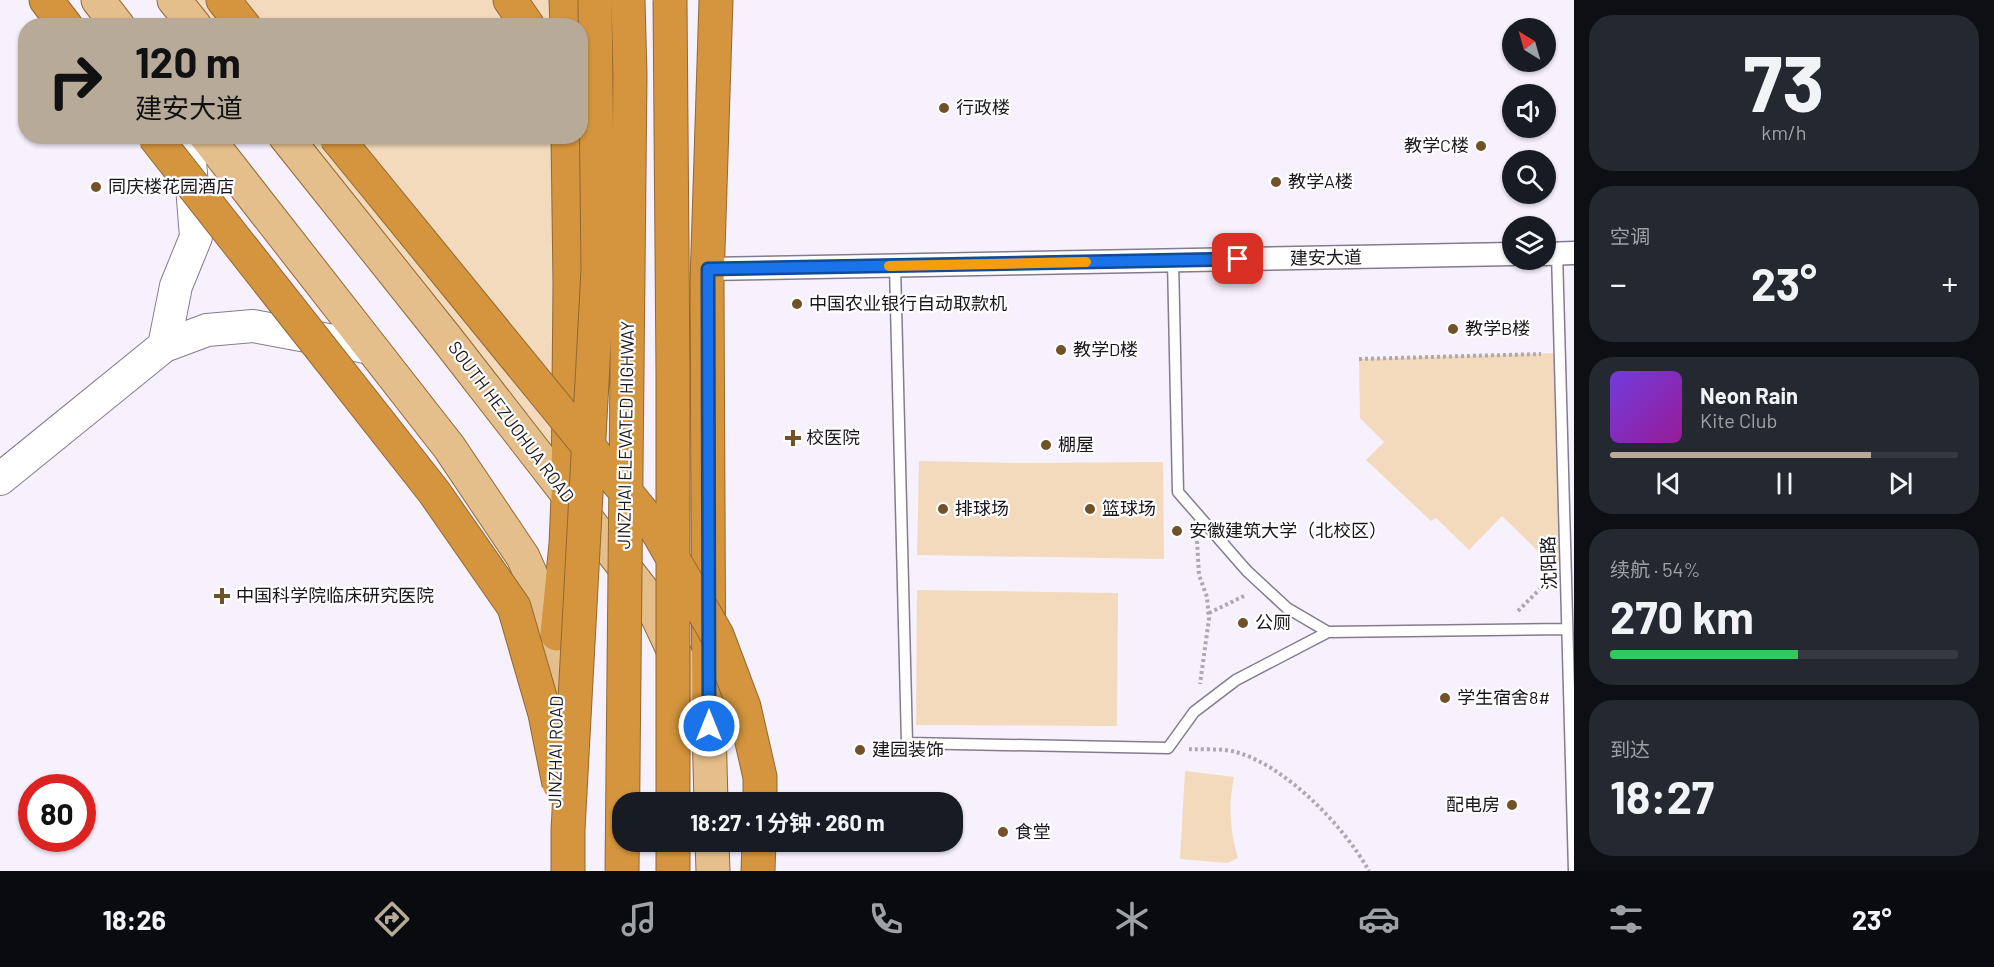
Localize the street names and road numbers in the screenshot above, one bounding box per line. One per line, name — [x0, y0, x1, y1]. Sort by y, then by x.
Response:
street label: 建安大道 — [1290, 245, 1362, 269]
street label: JINZHAI ELEVATED HIGHWAY — [612, 321, 638, 549]
street label: SOUTH HEZUOHUA ROAD — [444, 336, 580, 506]
street label: 沈阳路 — [1536, 536, 1560, 590]
street label: JINZHAI ROAD — [543, 696, 567, 808]

